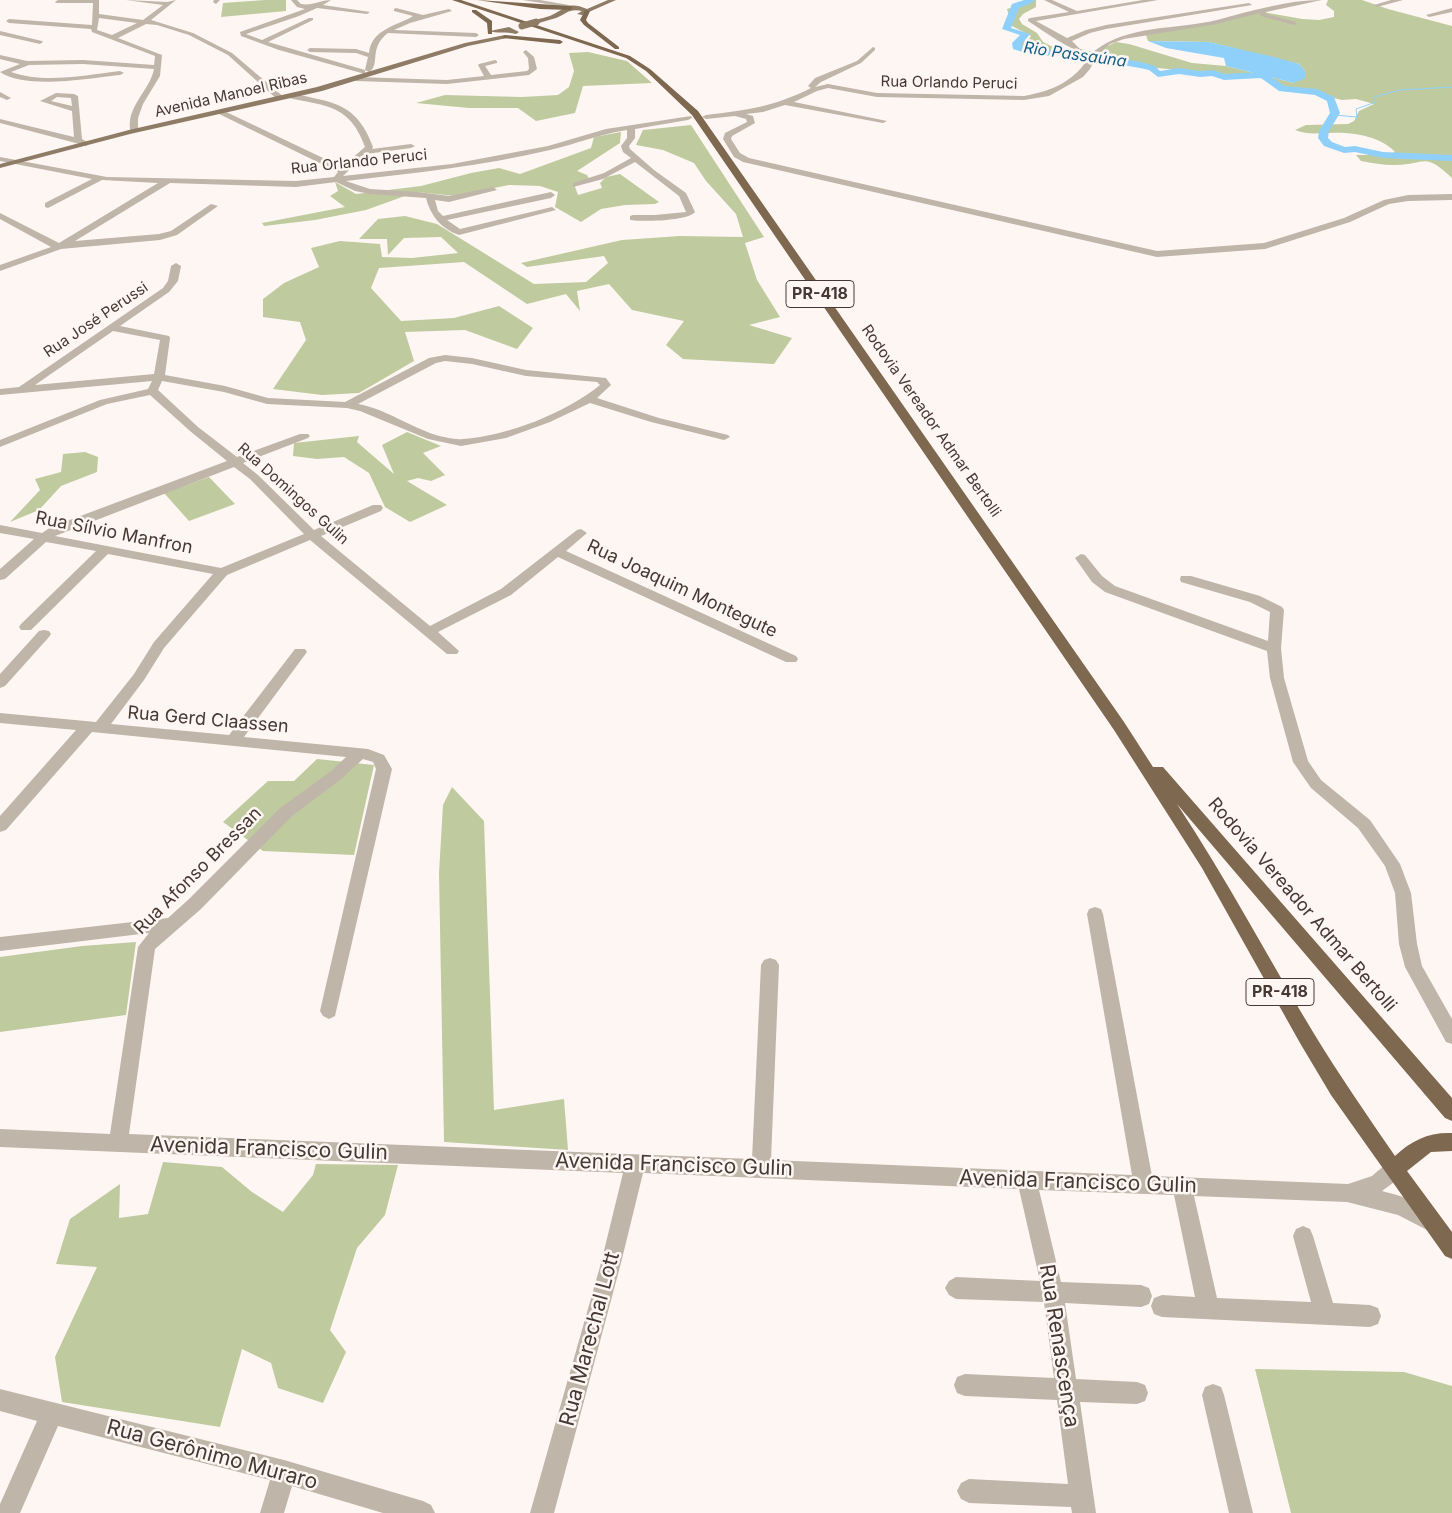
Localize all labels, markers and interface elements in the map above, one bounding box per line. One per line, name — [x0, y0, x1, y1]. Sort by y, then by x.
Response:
water label: Rio Passaúna — [1022, 38, 1128, 72]
street label: Avenida Manoel Ribas — [153, 69, 309, 121]
street label: Rua Orlando Peruci — [880, 73, 1018, 93]
street label: Rua Orlando Peruci — [290, 146, 428, 178]
street label: Rua José Perussi — [40, 278, 152, 362]
road number: PR-418 — [786, 280, 854, 308]
street label: Rodovia Vereador Admar Bertolli — [858, 322, 1004, 520]
street label: Rua Domingos Gulin — [234, 439, 352, 549]
street label: Rua Sílvio Manfron — [34, 507, 194, 559]
street label: Rua Joaquim Montegute — [583, 535, 781, 643]
street label: Rua Gerd Claassen — [126, 702, 290, 738]
street label: Rodovia Vereador Admar Bertolli — [1203, 794, 1401, 1016]
street label: Rua Afonso Bressan — [130, 803, 266, 939]
road number: PR-418 — [1246, 979, 1314, 1006]
street label: Avenida Francisco Gulin — [150, 1132, 388, 1166]
street label: Avenida Francisco Gulin — [555, 1148, 793, 1182]
street label: Avenida Francisco Gulin — [959, 1165, 1197, 1199]
street label: Rua Marechal Lott — [555, 1249, 625, 1429]
street label: Rua Renascença — [1034, 1263, 1084, 1429]
street label: Rua Gerônimo Muraro — [104, 1415, 320, 1495]

